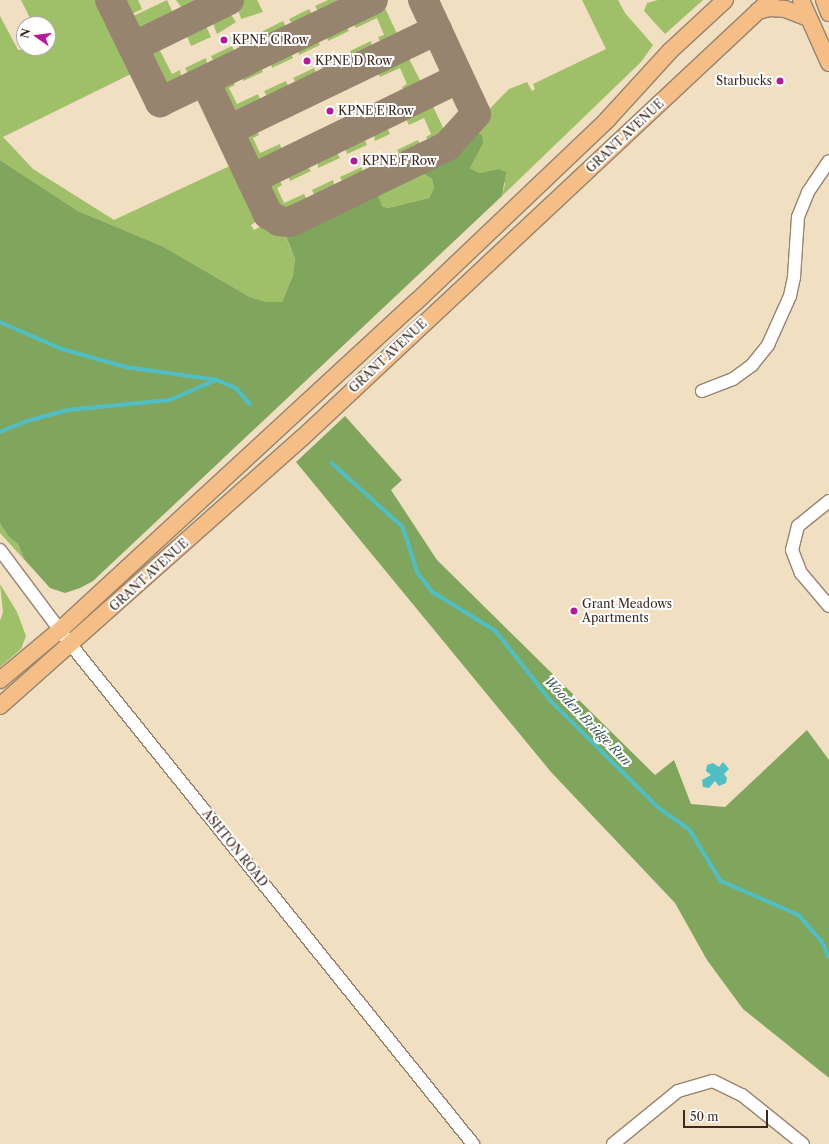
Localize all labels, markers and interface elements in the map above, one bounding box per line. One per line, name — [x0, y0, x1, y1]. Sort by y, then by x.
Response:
north arrow — [16, 16, 56, 56]
text: N — [17, 27, 33, 40]
place label: KPNE C Row — [232, 33, 309, 47]
marker: KPNE C Row — [219, 35, 229, 45]
place label: KPNE D Row — [315, 54, 392, 68]
marker: KPNE D Row — [302, 56, 312, 66]
place label: Starbucks — [716, 74, 772, 88]
marker: Starbucks — [775, 76, 785, 86]
street label: GRANT AVENUE — [583, 96, 667, 176]
place label: KPNE E Row — [338, 104, 414, 118]
marker: KPNE E Row — [325, 106, 335, 116]
place label: KPNE F Row — [362, 154, 437, 168]
marker: KPNE F Row — [349, 156, 359, 166]
street label: GRANT AVENUE — [346, 316, 430, 396]
street label: GRANT AVENUE — [106, 536, 192, 614]
place label: Grant Meadows Apartments — [582, 597, 672, 625]
marker: Grant Meadows Apartments — [569, 606, 579, 616]
water label: Wooden Bridge Run — [541, 673, 635, 769]
street label: ASHTON ROAD — [199, 806, 271, 890]
scale bar — [685, 1102, 770, 1128]
text: 50 m — [690, 1109, 719, 1124]

